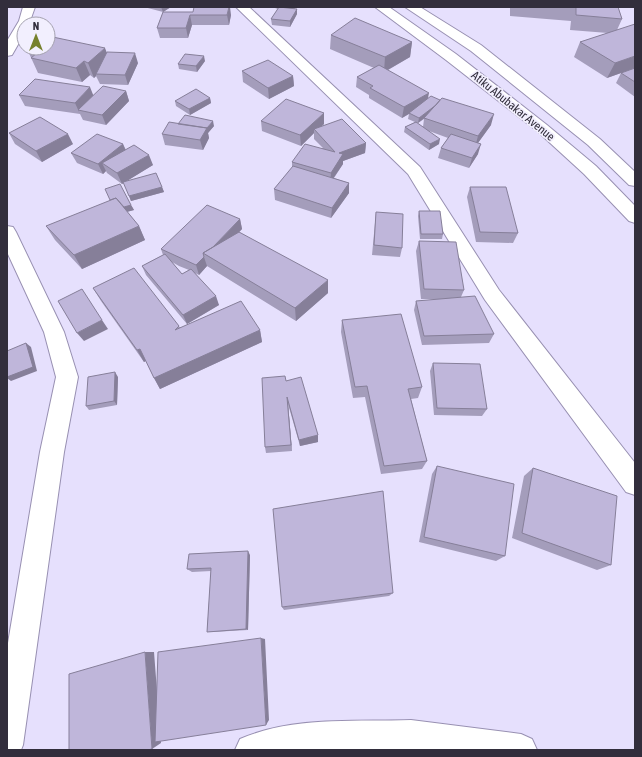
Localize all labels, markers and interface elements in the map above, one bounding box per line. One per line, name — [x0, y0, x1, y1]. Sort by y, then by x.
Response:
north arrow — [16, 16, 56, 56]
text: N — [33, 20, 39, 32]
street label: Atiku Abubakar Avenue — [469, 68, 557, 144]

